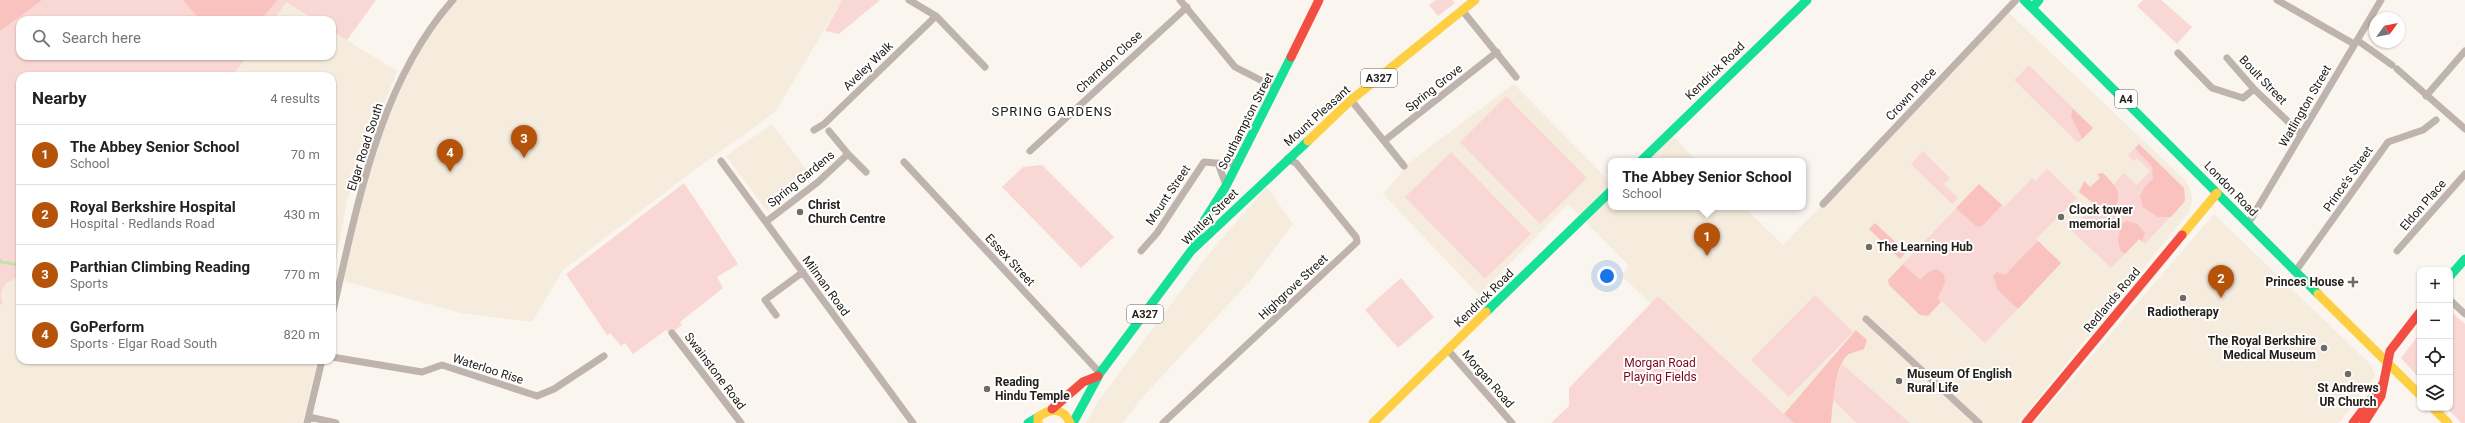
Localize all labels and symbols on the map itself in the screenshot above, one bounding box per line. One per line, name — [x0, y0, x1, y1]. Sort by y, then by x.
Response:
north arrow — [2369, 12, 2405, 48]
street label: Charndon Close — [1073, 28, 1145, 96]
street label: Aveley Walk — [840, 38, 896, 93]
street label: Kendrick Road — [1682, 39, 1748, 103]
street label: Boult Street — [2236, 53, 2290, 107]
street label: Spring Grove — [1403, 61, 1465, 115]
street label: Watlington Street — [2276, 63, 2334, 149]
street label: Crown Place — [1883, 65, 1939, 123]
road number: A327 — [1361, 69, 1397, 87]
street label: Southampton Street — [1216, 70, 1277, 172]
street label: Mount Pleasant — [1281, 83, 1353, 149]
road number: A4 — [2115, 90, 2137, 108]
street label: Elgar Road South — [344, 101, 386, 193]
district label: SPRING GARDENS — [991, 104, 1113, 119]
pin: 3 — [511, 125, 537, 158]
pin: 4 — [437, 139, 463, 172]
street label: Prince's Street — [2320, 144, 2376, 214]
street label: Spring Gardens — [765, 148, 837, 210]
street label: London Road — [2201, 159, 2261, 219]
street label: Mount Street — [1143, 162, 1193, 228]
street label: Eldon Place — [2397, 177, 2449, 233]
street label: Whitley Street — [1179, 186, 1241, 248]
place label: Christ Church Centre — [808, 198, 886, 226]
place label: Clock tower memorial — [2069, 203, 2133, 231]
marker: Christ Church Centre — [795, 207, 805, 217]
marker: Clock tower memorial — [2056, 212, 2066, 222]
pin: 1 — [1694, 223, 1720, 256]
street label: Essex Street — [982, 231, 1038, 289]
place label: The Learning Hub — [1877, 240, 1973, 254]
marker: The Learning Hub — [1864, 242, 1874, 252]
street label: Highgrove Street — [1256, 251, 1330, 322]
street label: Milman Road — [800, 253, 852, 319]
street label: Redlands Road — [2081, 265, 2143, 335]
pin: 2 — [2208, 265, 2234, 298]
street label: Kendrick Road — [1451, 266, 1517, 330]
your location — [1597, 266, 1617, 286]
place label: Princes House — [2265, 275, 2345, 289]
marker: Princes House — [2347, 276, 2359, 288]
marker: Radiotherapy — [2178, 293, 2188, 303]
road number: A327 — [1127, 305, 1163, 323]
place label: Radiotherapy — [2147, 305, 2220, 319]
street label: Swainstone Road — [682, 330, 748, 412]
place label: The Royal Berkshire Medical Museum — [2208, 334, 2317, 362]
marker: The Royal Berkshire Medical Museum — [2319, 343, 2329, 353]
street label: Morgan Road — [1459, 347, 1517, 411]
street label: Waterloo Rise — [451, 351, 525, 387]
park label: Morgan Road Playing Fields — [1623, 356, 1697, 384]
place label: Museum Of English Rural Life — [1907, 367, 2012, 395]
marker: St Andrews UR Church — [2343, 369, 2353, 379]
place label: Reading Hindu Temple — [995, 375, 1070, 403]
marker: Museum Of English Rural Life — [1894, 376, 1904, 386]
place label: St Andrews UR Church — [2317, 381, 2379, 409]
marker: Reading Hindu Temple — [982, 384, 992, 394]

